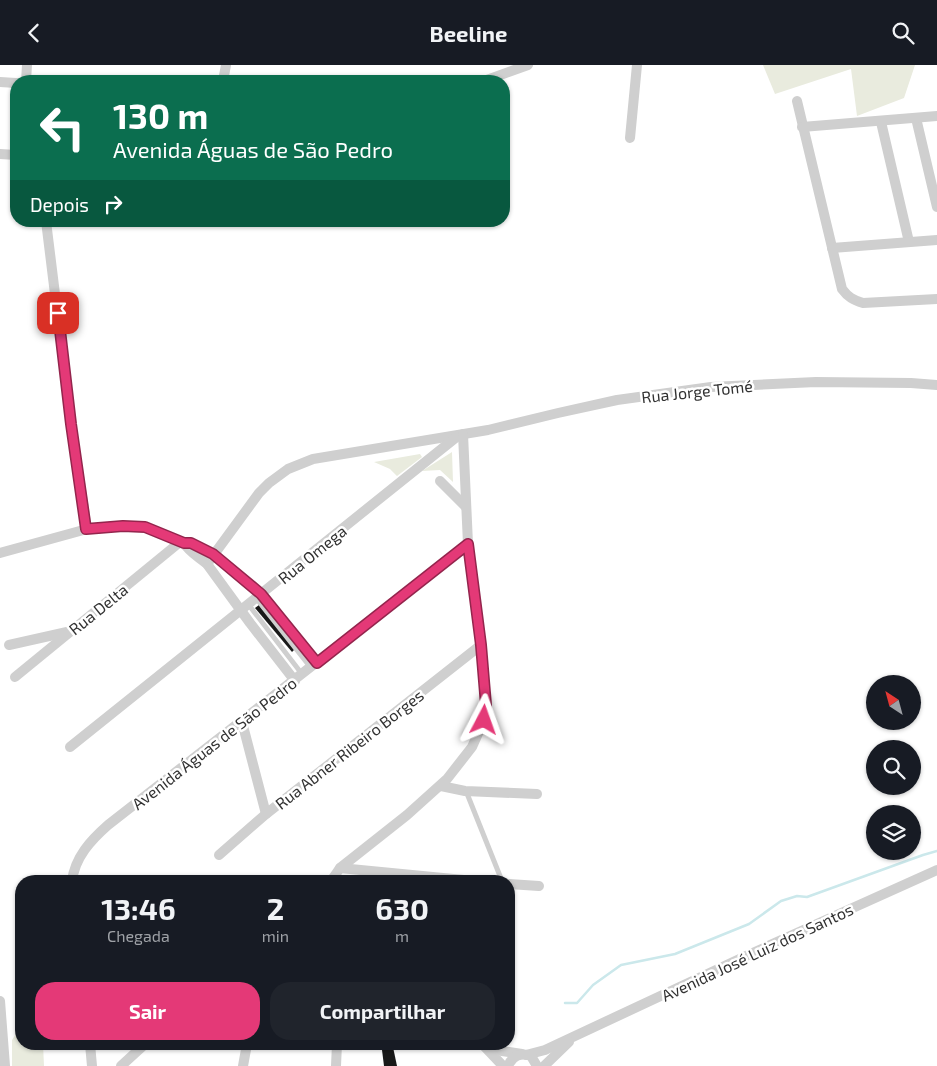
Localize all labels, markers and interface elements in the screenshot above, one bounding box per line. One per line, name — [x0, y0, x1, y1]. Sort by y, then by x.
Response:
icon: back — [20, 19, 48, 47]
icon: search — [889, 19, 917, 47]
text: Beeline — [430, 20, 507, 46]
text: 130 m — [113, 94, 208, 136]
icon: left — [30, 95, 95, 160]
text: Avenida Águas de São Pedro — [113, 136, 393, 162]
icon: right — [99, 190, 127, 218]
text: Depois — [30, 193, 89, 216]
pin — [37, 292, 79, 334]
icon: arrive — [44, 299, 72, 327]
street label: Rua Jorge Tomé — [640, 376, 754, 406]
street label: Rua Omega — [274, 521, 350, 587]
street label: Rua Delta — [65, 580, 131, 638]
street label: Avenida Águas de São Pedro — [128, 673, 300, 813]
north arrow — [866, 675, 921, 730]
map controls — [866, 675, 921, 860]
street label: Rua Abner Ribeiro Borges — [271, 685, 427, 813]
position arrow — [457, 693, 509, 745]
button: search — [866, 740, 921, 795]
button: layers — [866, 805, 921, 860]
text: 13:46 — [101, 890, 176, 926]
text: 2 — [267, 890, 284, 926]
text: 630 — [375, 890, 429, 926]
street label: Avenida José Luiz dos Santos — [658, 899, 856, 1005]
text: Chegada — [107, 926, 170, 945]
text: min — [262, 926, 289, 945]
text: m — [395, 926, 409, 945]
button: Sair — [35, 982, 260, 1040]
button: Compartilhar — [270, 982, 495, 1040]

